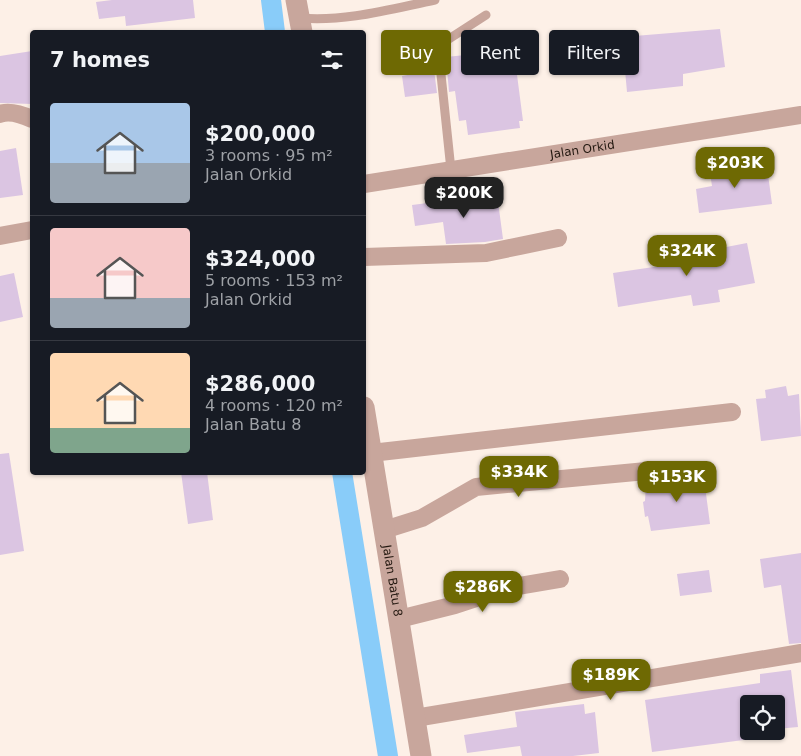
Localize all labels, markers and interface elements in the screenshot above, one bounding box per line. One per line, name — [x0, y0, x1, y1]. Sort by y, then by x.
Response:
chip: Buy — [381, 30, 451, 75]
chip: Rent — [461, 30, 539, 75]
chip: Filters — [549, 30, 639, 75]
icon: filters — [318, 46, 346, 74]
text: 7 homes — [50, 48, 150, 72]
text: $200,000 — [205, 122, 315, 146]
icon: home — [90, 123, 150, 183]
street label: Jalan Orkid — [548, 138, 616, 162]
text: 3 rooms · 95 m² — [205, 146, 333, 165]
pin: $203K — [700, 146, 770, 189]
text: $203K — [707, 153, 763, 172]
text: Jalan Orkid — [205, 165, 292, 184]
pin: $200K — [429, 176, 499, 219]
text: $200K — [436, 183, 492, 202]
pin: $324K — [652, 234, 722, 277]
text: $324K — [659, 241, 715, 260]
text: $324,000 — [205, 247, 315, 271]
icon: home — [90, 248, 150, 308]
text: 5 rooms · 153 m² — [205, 271, 343, 290]
text: Jalan Orkid — [205, 290, 292, 309]
text: $286,000 — [205, 372, 315, 396]
icon: home — [90, 373, 150, 433]
text: 4 rooms · 120 m² — [205, 396, 343, 415]
text: Jalan Batu 8 — [205, 415, 301, 434]
pin: $334K — [484, 456, 554, 498]
pin: $153K — [642, 460, 712, 503]
text: $334K — [491, 462, 547, 481]
text: $153K — [649, 467, 705, 486]
street label: Jalan Batu 8 — [379, 543, 405, 618]
pin: $286K — [448, 570, 518, 613]
text: $286K — [455, 577, 511, 596]
pin: $189K — [576, 658, 646, 701]
text: $189K — [583, 665, 639, 684]
map controls — [740, 695, 785, 740]
button: locate — [740, 695, 785, 740]

